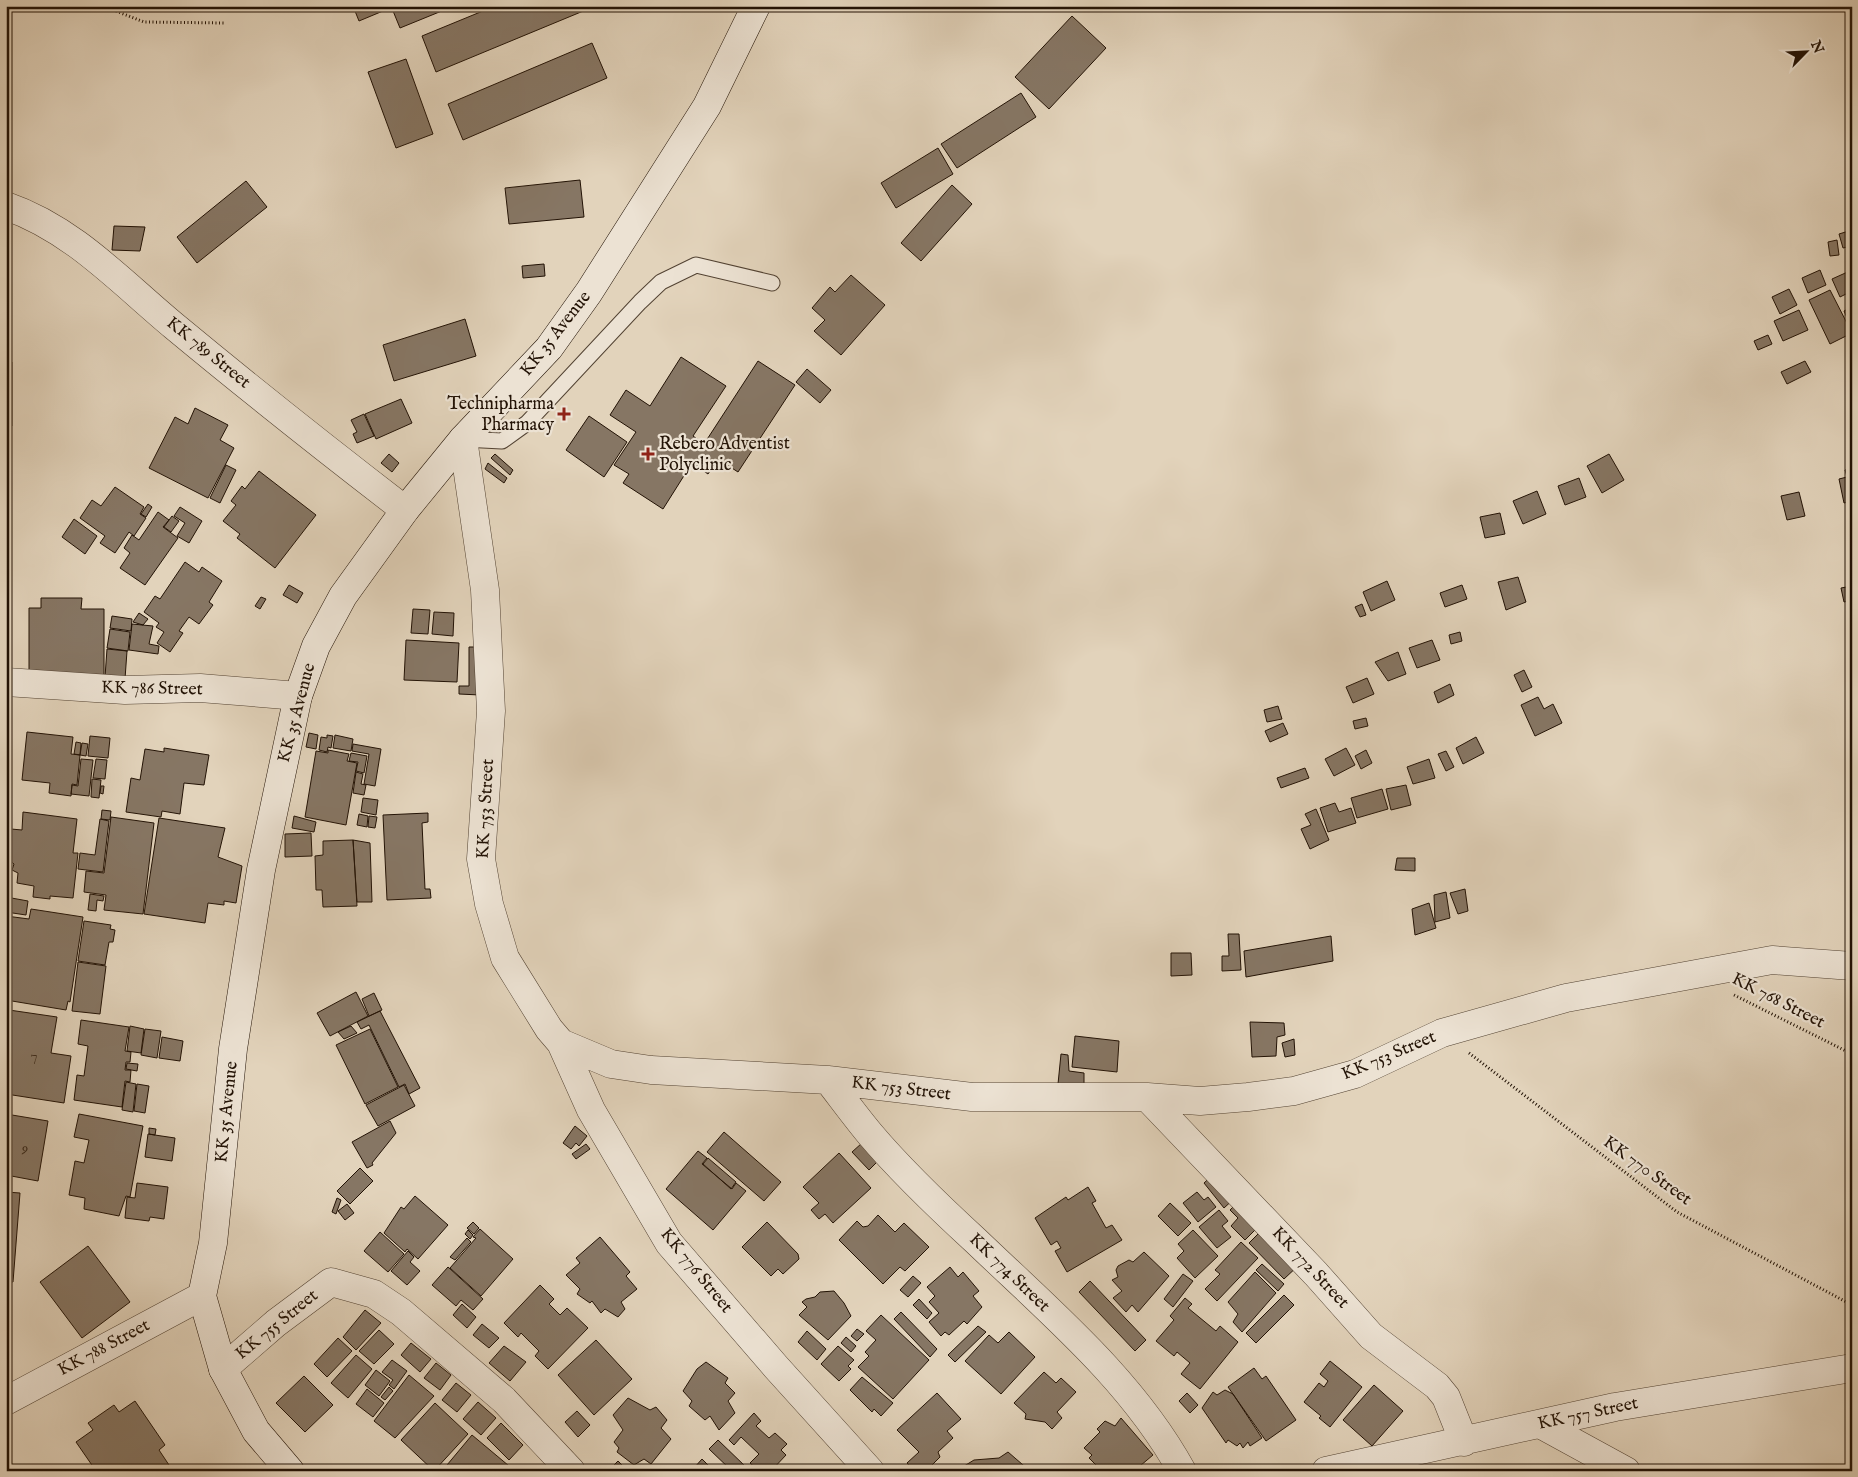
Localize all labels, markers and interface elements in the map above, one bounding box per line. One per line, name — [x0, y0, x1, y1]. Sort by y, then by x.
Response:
north arrow — [1780, 28, 1830, 78]
text: N — [1806, 37, 1828, 56]
street label: KK 35 Avenue — [515, 287, 597, 381]
street label: KK 789 Street — [161, 312, 255, 394]
place label: Technipharma Pharmacy — [447, 393, 554, 437]
marker: Technipharma Pharmacy — [558, 408, 570, 420]
place label: Rebero Adventist Polyclinic — [659, 433, 790, 477]
marker: Rebero Adventist Polyclinic — [641, 447, 655, 461]
street label: KK 35 Avenue — [273, 661, 321, 765]
street label: KK 786 Street — [101, 677, 203, 701]
street label: KK 753 Street — [472, 758, 500, 860]
street label: KK 768 Street — [1727, 968, 1829, 1034]
street label: KK 753 Street — [1338, 1026, 1440, 1086]
house number: 7 — [30, 1046, 38, 1065]
street label: KK 35 Avenue — [210, 1060, 244, 1164]
street label: KK 753 Street — [850, 1071, 952, 1107]
street label: KK 770 Street — [1598, 1131, 1696, 1211]
house number: 9 — [21, 1139, 28, 1158]
street label: KK 772 Street — [1266, 1222, 1354, 1314]
street label: KK 776 Street — [655, 1224, 737, 1318]
street label: KK 774 Street — [964, 1229, 1054, 1317]
street label: KK 755 Street — [231, 1285, 323, 1365]
street label: KK 788 Street — [54, 1314, 154, 1382]
street label: KK 757 Street — [1536, 1392, 1640, 1436]

